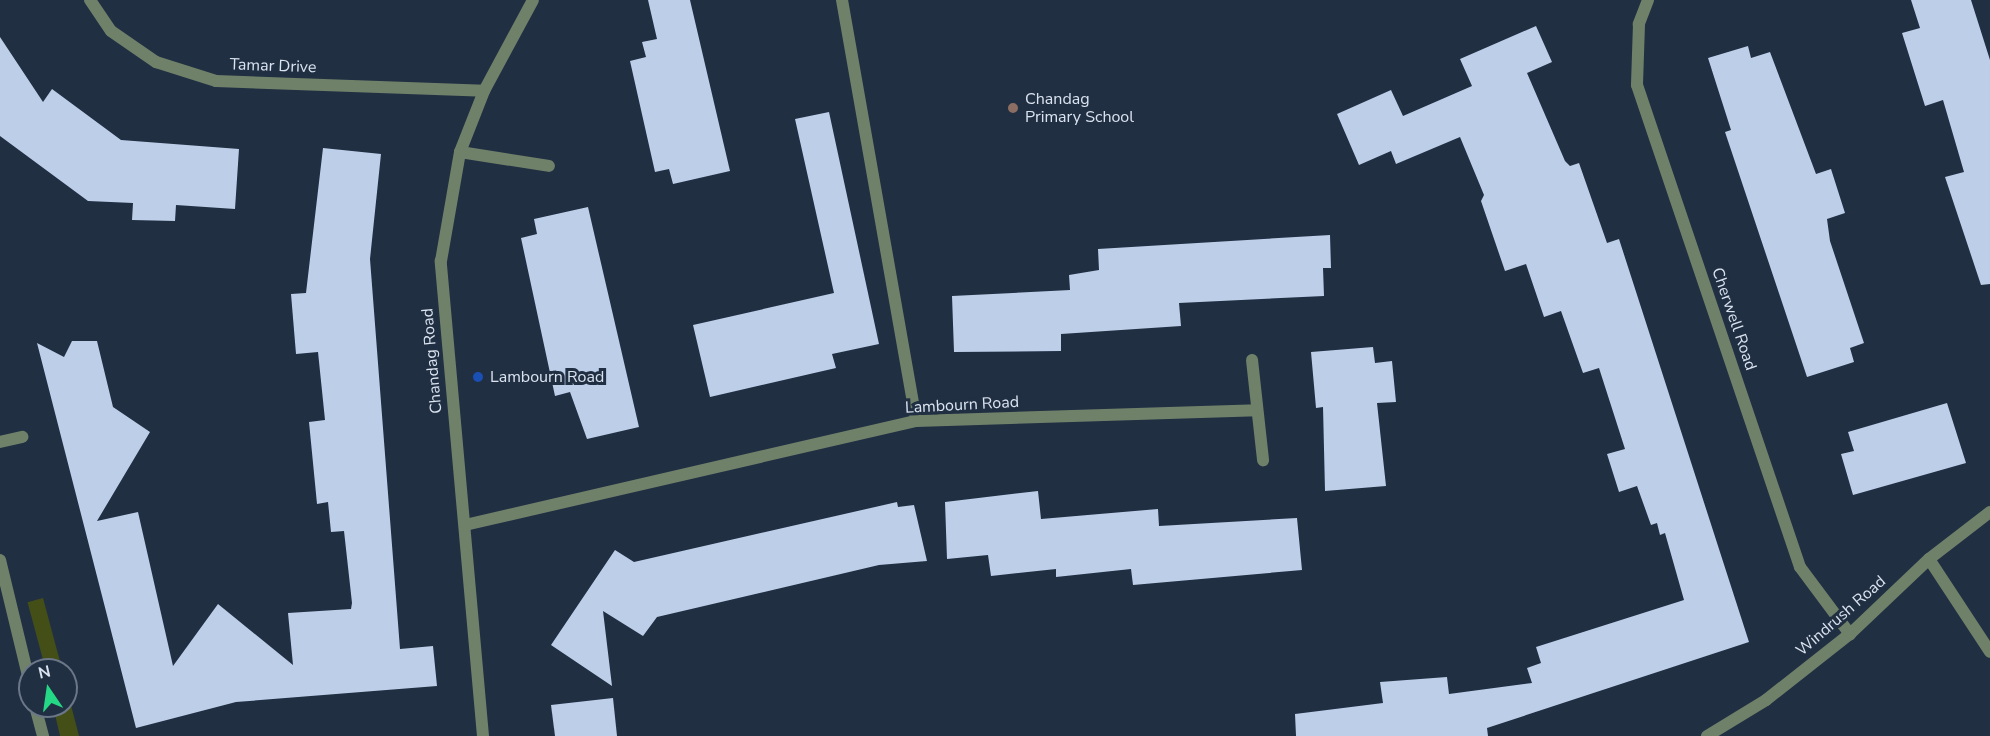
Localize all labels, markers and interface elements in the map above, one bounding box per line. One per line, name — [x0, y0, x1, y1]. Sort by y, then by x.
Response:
street label: Tamar Drive — [229, 55, 317, 77]
place label: Chandag Primary School — [1025, 89, 1134, 127]
marker: Chandag Primary School — [1006, 101, 1020, 115]
street label: Cherwell Road — [1707, 265, 1761, 373]
street label: Chandag Road — [418, 307, 446, 415]
place label: Lambourn Road — [490, 367, 604, 387]
marker: Lambourn Road — [471, 370, 485, 384]
street label: Lambourn Road — [904, 392, 1020, 418]
street label: Windrush Road — [1792, 572, 1890, 660]
north arrow — [18, 658, 78, 718]
text: N — [36, 660, 53, 684]

